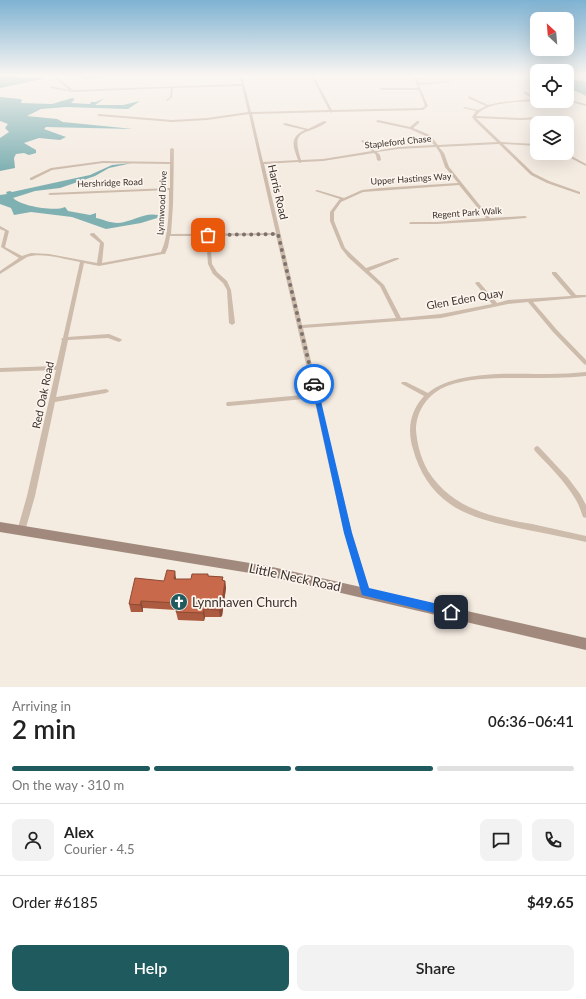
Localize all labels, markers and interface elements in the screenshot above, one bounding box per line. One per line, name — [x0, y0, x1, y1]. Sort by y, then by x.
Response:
north arrow — [530, 12, 574, 56]
map controls — [530, 12, 574, 160]
button: locate — [530, 64, 574, 108]
button: layers — [530, 116, 574, 160]
street label: Stapleford Chase — [364, 133, 432, 150]
street label: Harris Road — [266, 163, 291, 221]
street label: Lynnwood Drive — [154, 170, 169, 235]
street label: Upper Hastings Way — [370, 170, 452, 187]
street label: Hershridge Road — [77, 176, 143, 189]
street label: Regent Park Walk — [432, 205, 503, 220]
pin — [191, 218, 225, 252]
icon: bag — [197, 224, 219, 246]
street label: Glen Eden Quay — [425, 285, 505, 312]
street label: Red Oak Road — [29, 360, 56, 430]
courier — [294, 364, 334, 404]
icon: car — [303, 373, 325, 395]
street label: Little Neck Road — [248, 559, 342, 595]
church icon: Lynnhaven Church — [169, 592, 189, 612]
place label: Lynnhaven Church — [192, 594, 297, 610]
pin — [434, 595, 468, 629]
icon: home — [440, 601, 462, 623]
text: Arriving in — [12, 698, 71, 714]
text: 06:36–06:41 — [488, 712, 574, 730]
text: 2 min — [12, 713, 76, 745]
text: On the way · 310 m — [12, 777, 124, 793]
button: person — [12, 819, 54, 861]
button: chat — [480, 819, 522, 861]
button: phone — [532, 819, 574, 861]
text: Alex — [64, 823, 94, 841]
text: Courier · 4.5 — [64, 841, 135, 857]
text: Order #6185 — [12, 893, 98, 911]
text: $49.65 — [527, 893, 574, 911]
button: Help — [12, 945, 289, 991]
button: Share — [297, 945, 574, 991]

